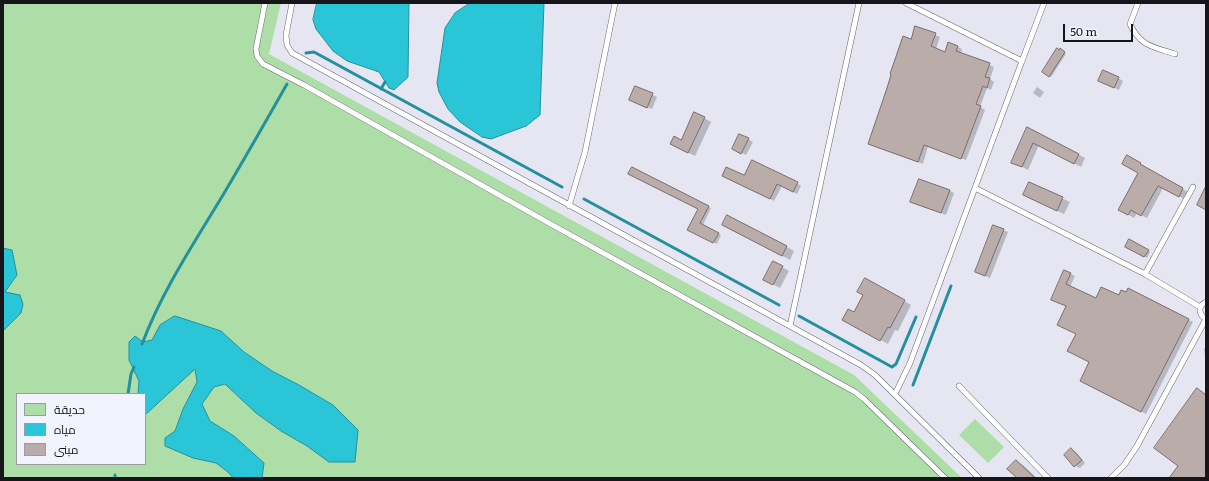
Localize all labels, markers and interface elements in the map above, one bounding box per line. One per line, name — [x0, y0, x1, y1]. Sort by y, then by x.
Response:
scale bar — [1065, 16, 1135, 42]
text: 50 m — [1070, 22, 1097, 40]
legend — [16, 393, 146, 465]
text: حديقة — [54, 400, 85, 418]
text: مياه — [54, 420, 76, 438]
text: مبنى — [54, 440, 79, 458]

